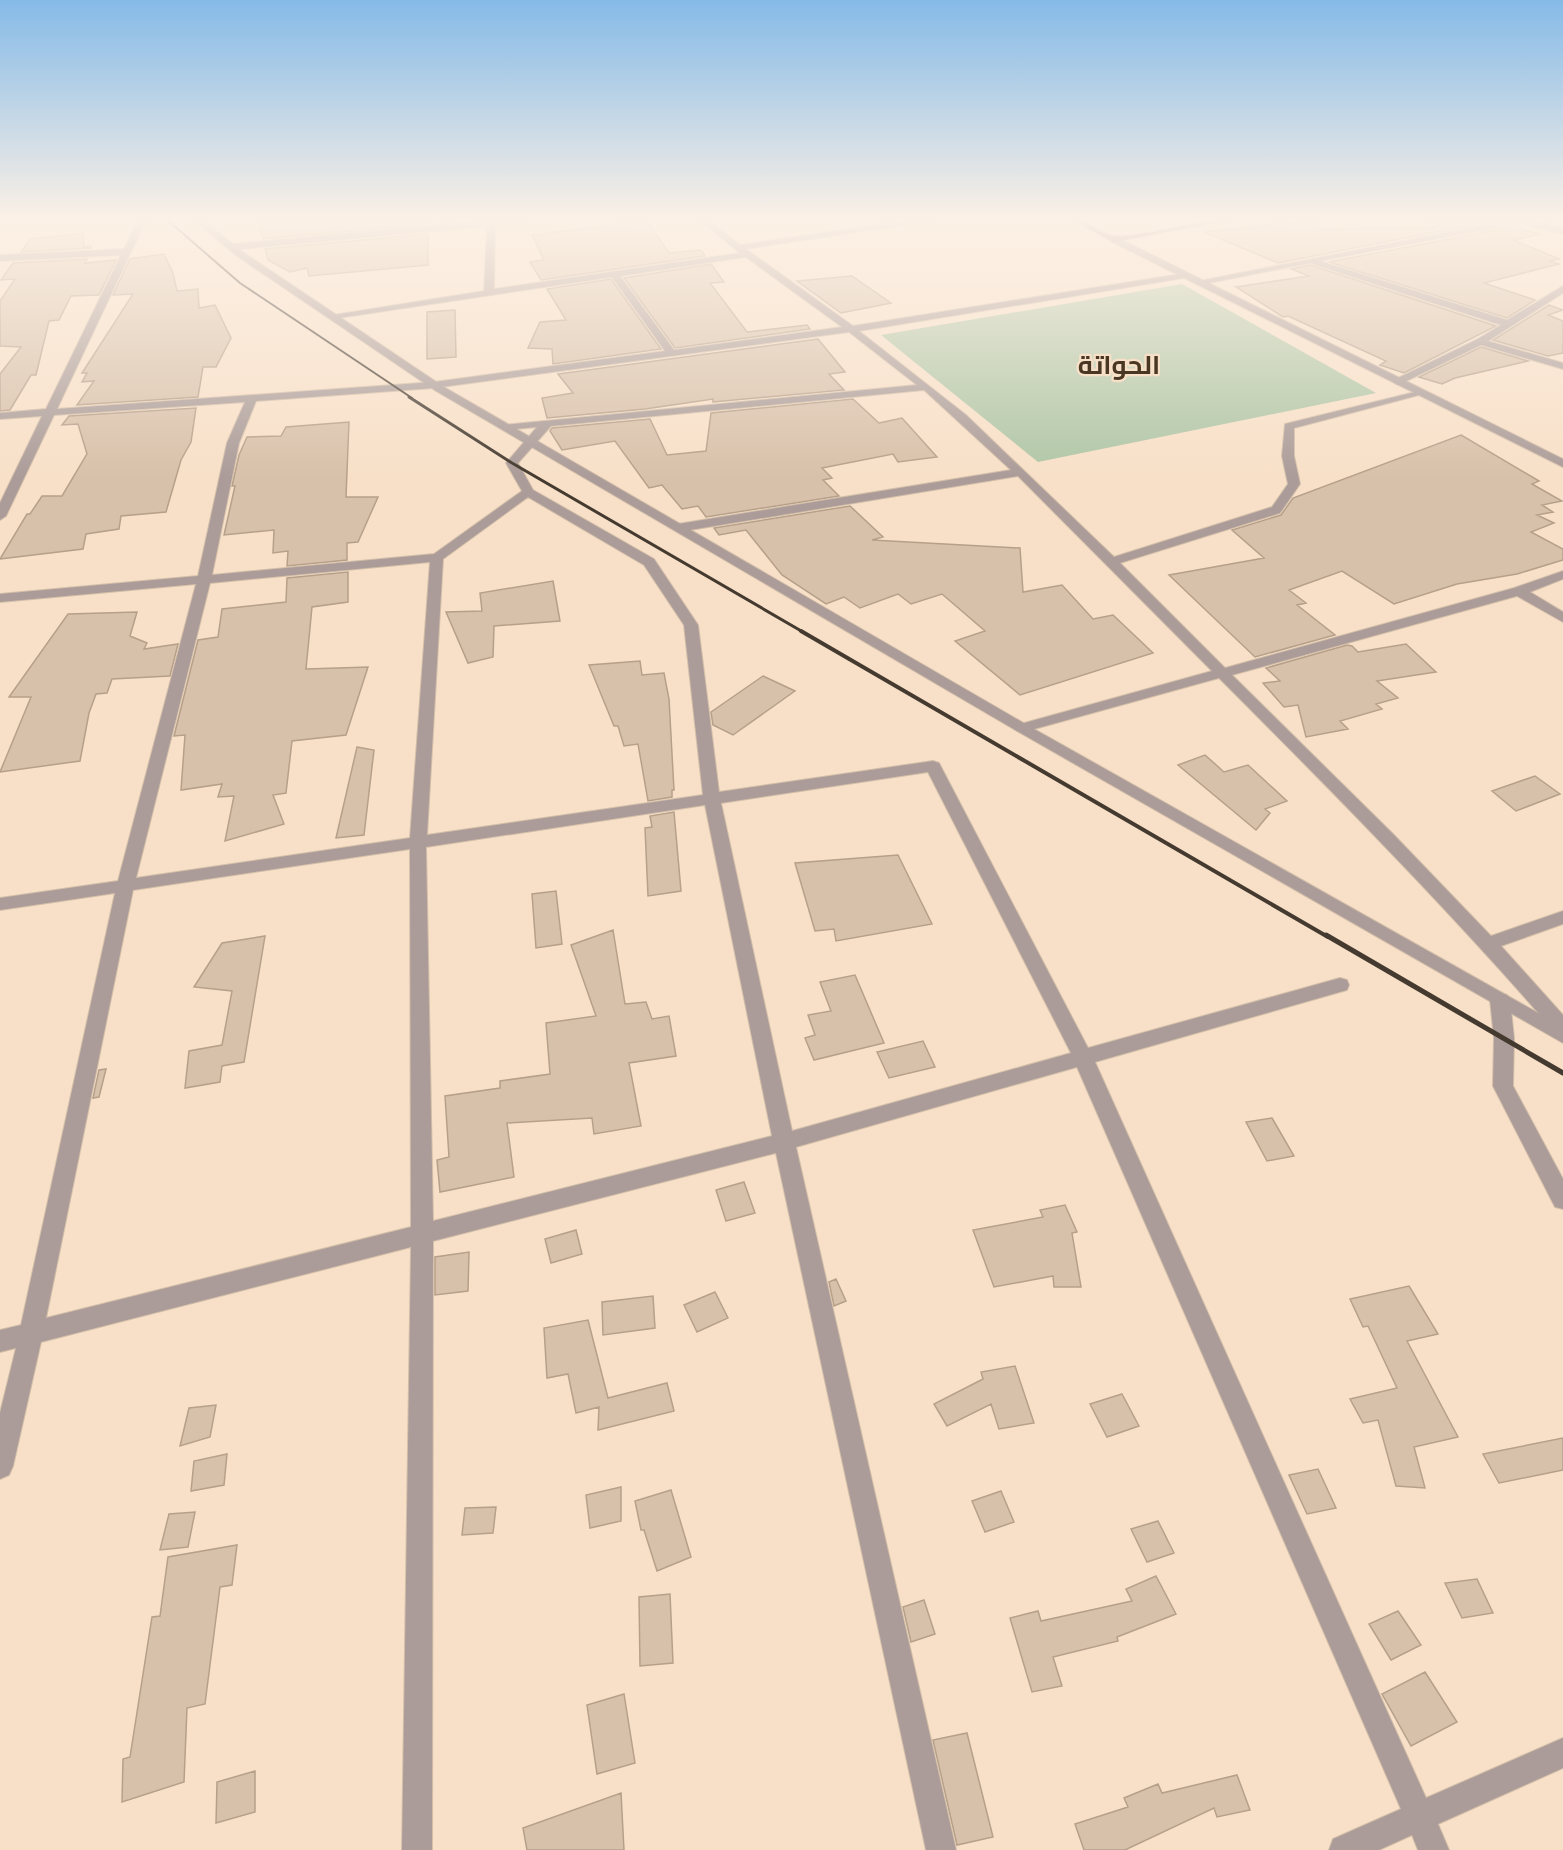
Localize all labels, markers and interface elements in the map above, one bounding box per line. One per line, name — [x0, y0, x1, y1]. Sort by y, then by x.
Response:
district label: الحواتة — [1078, 351, 1160, 384]

